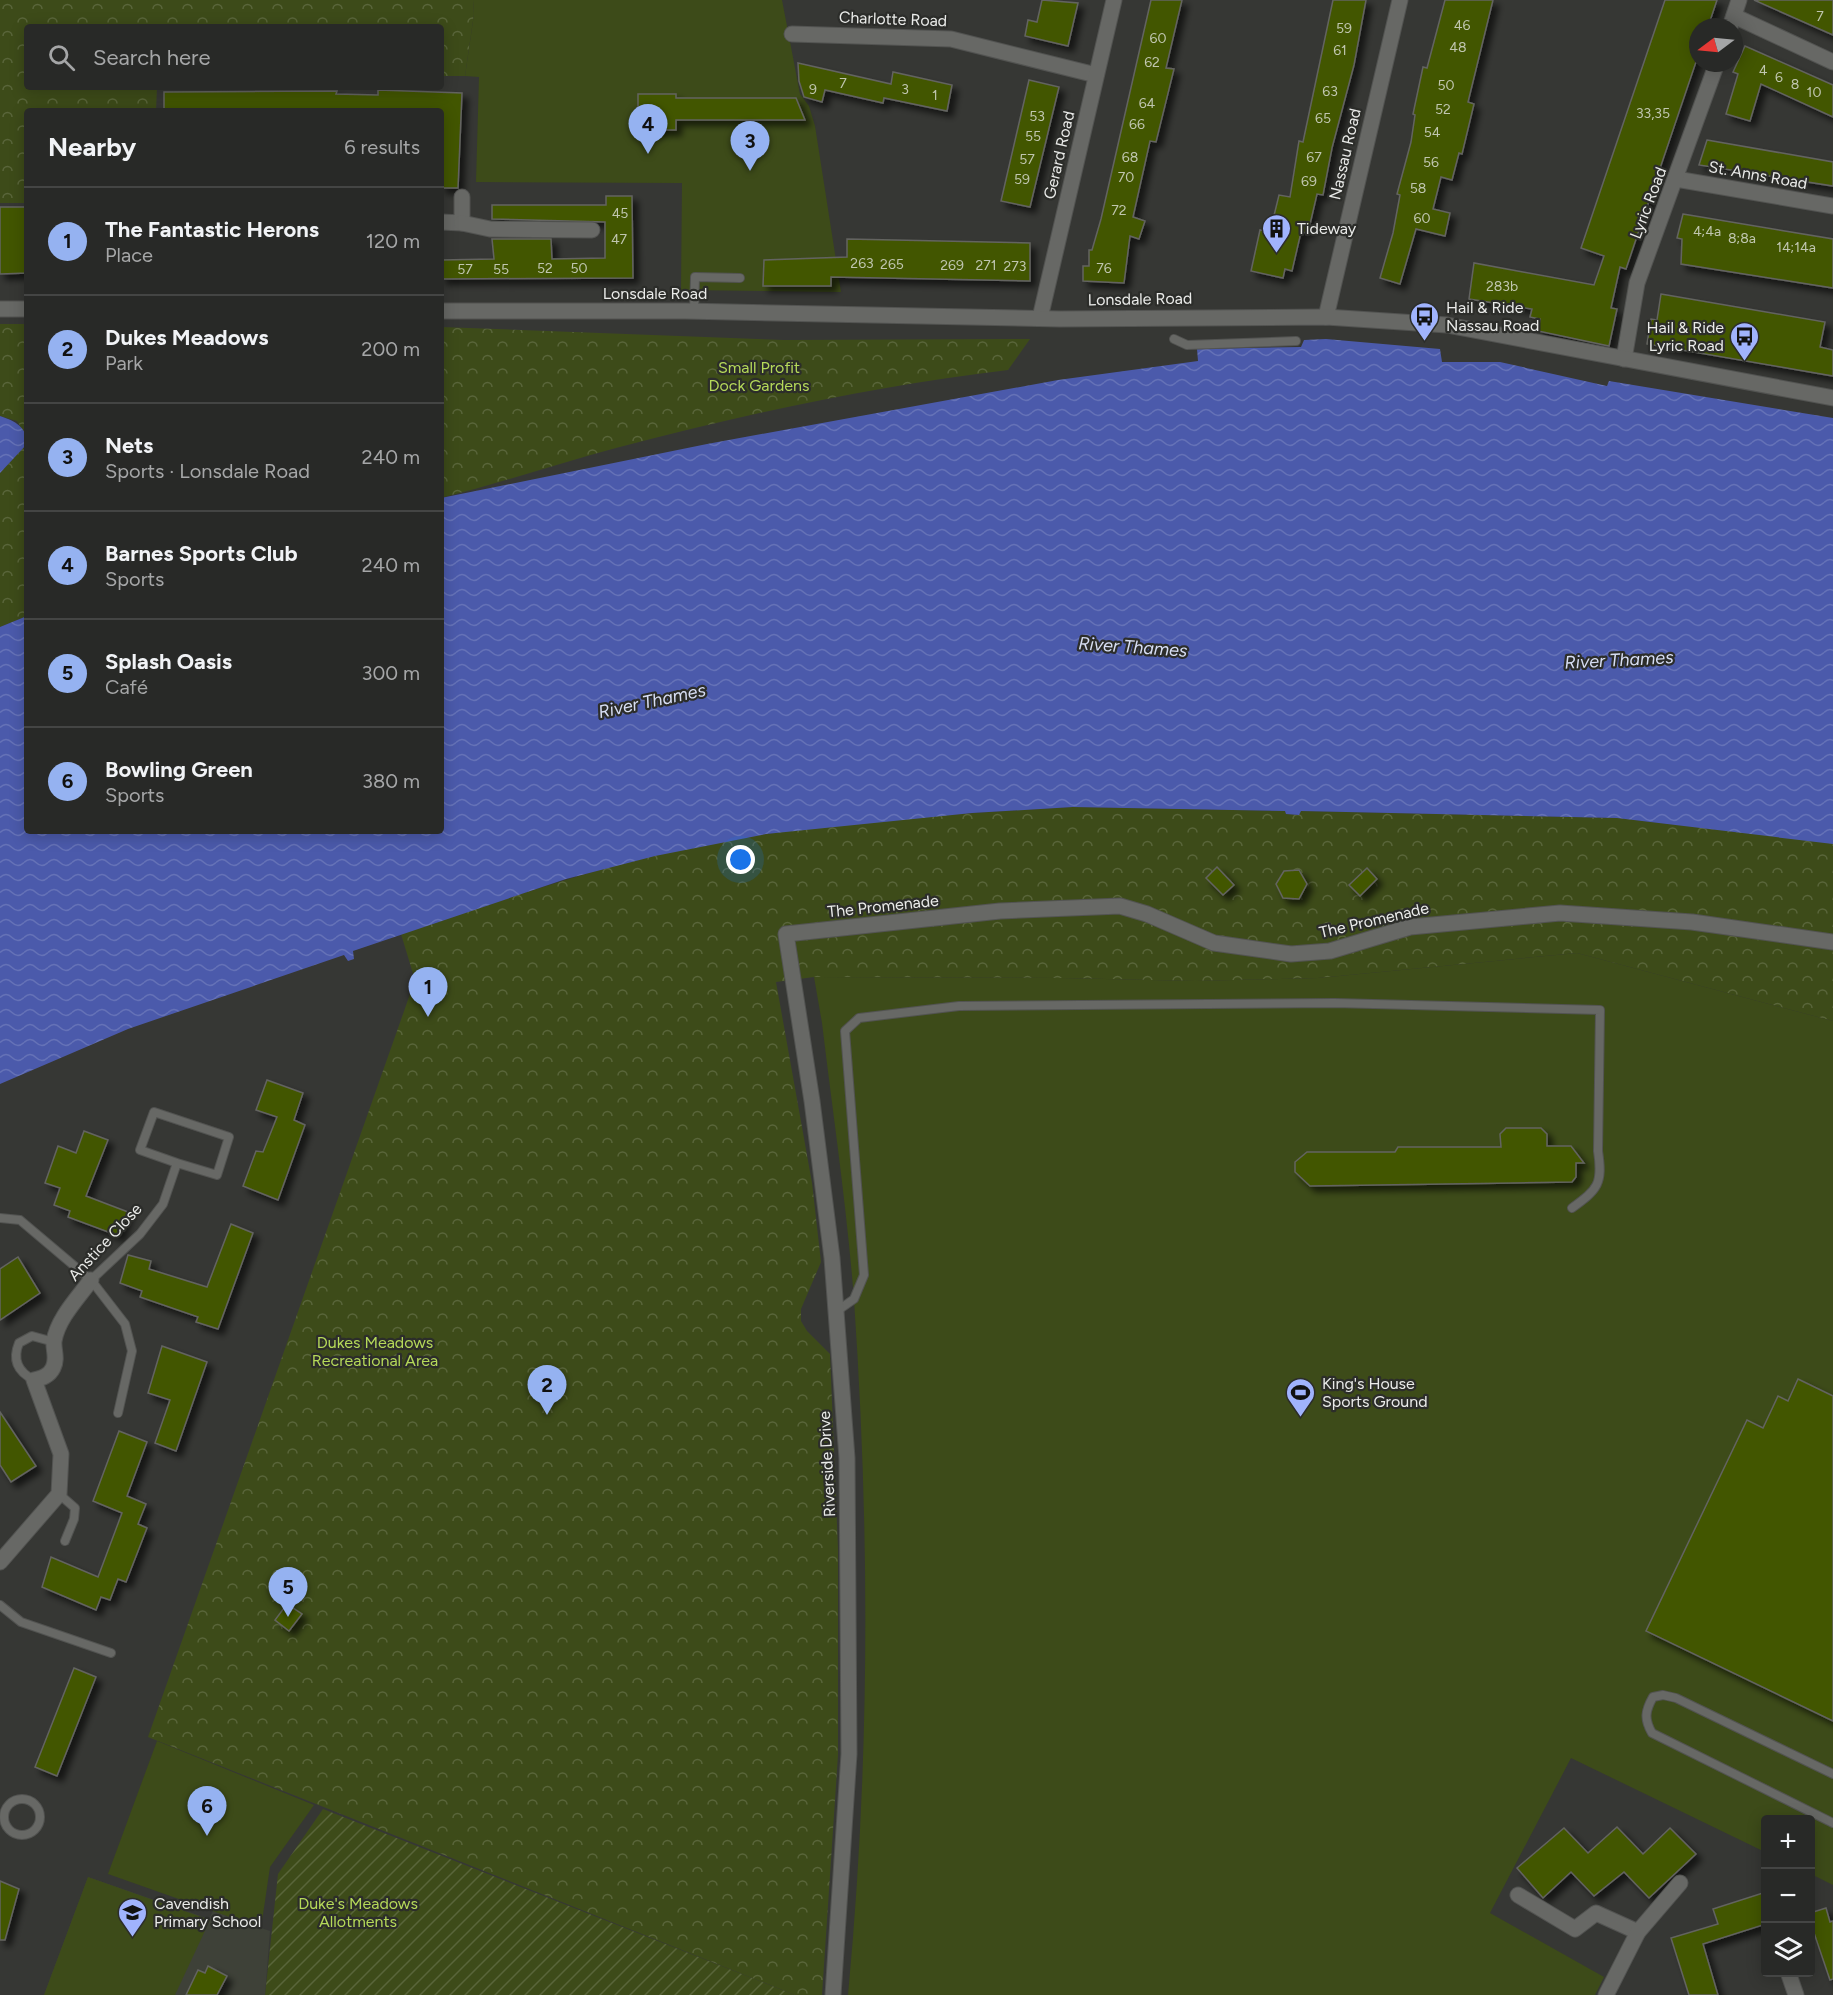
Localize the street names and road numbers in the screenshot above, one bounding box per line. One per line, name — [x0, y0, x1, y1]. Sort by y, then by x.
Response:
street label: Charlotte Road — [838, 8, 948, 30]
street label: Nassau Road — [1325, 106, 1365, 202]
street label: Gerard Road — [1040, 109, 1078, 201]
street label: St. Anns Road — [1707, 157, 1809, 193]
street label: Lyric Road — [1626, 164, 1670, 242]
street label: Lonsdale Road — [603, 284, 707, 303]
street label: Lonsdale Road — [1088, 289, 1192, 309]
street label: The Promenade — [826, 891, 940, 921]
street label: The Promenade — [1317, 898, 1431, 942]
street label: Anstice Close — [64, 1199, 146, 1285]
street label: Riverside Drive — [815, 1410, 839, 1518]

